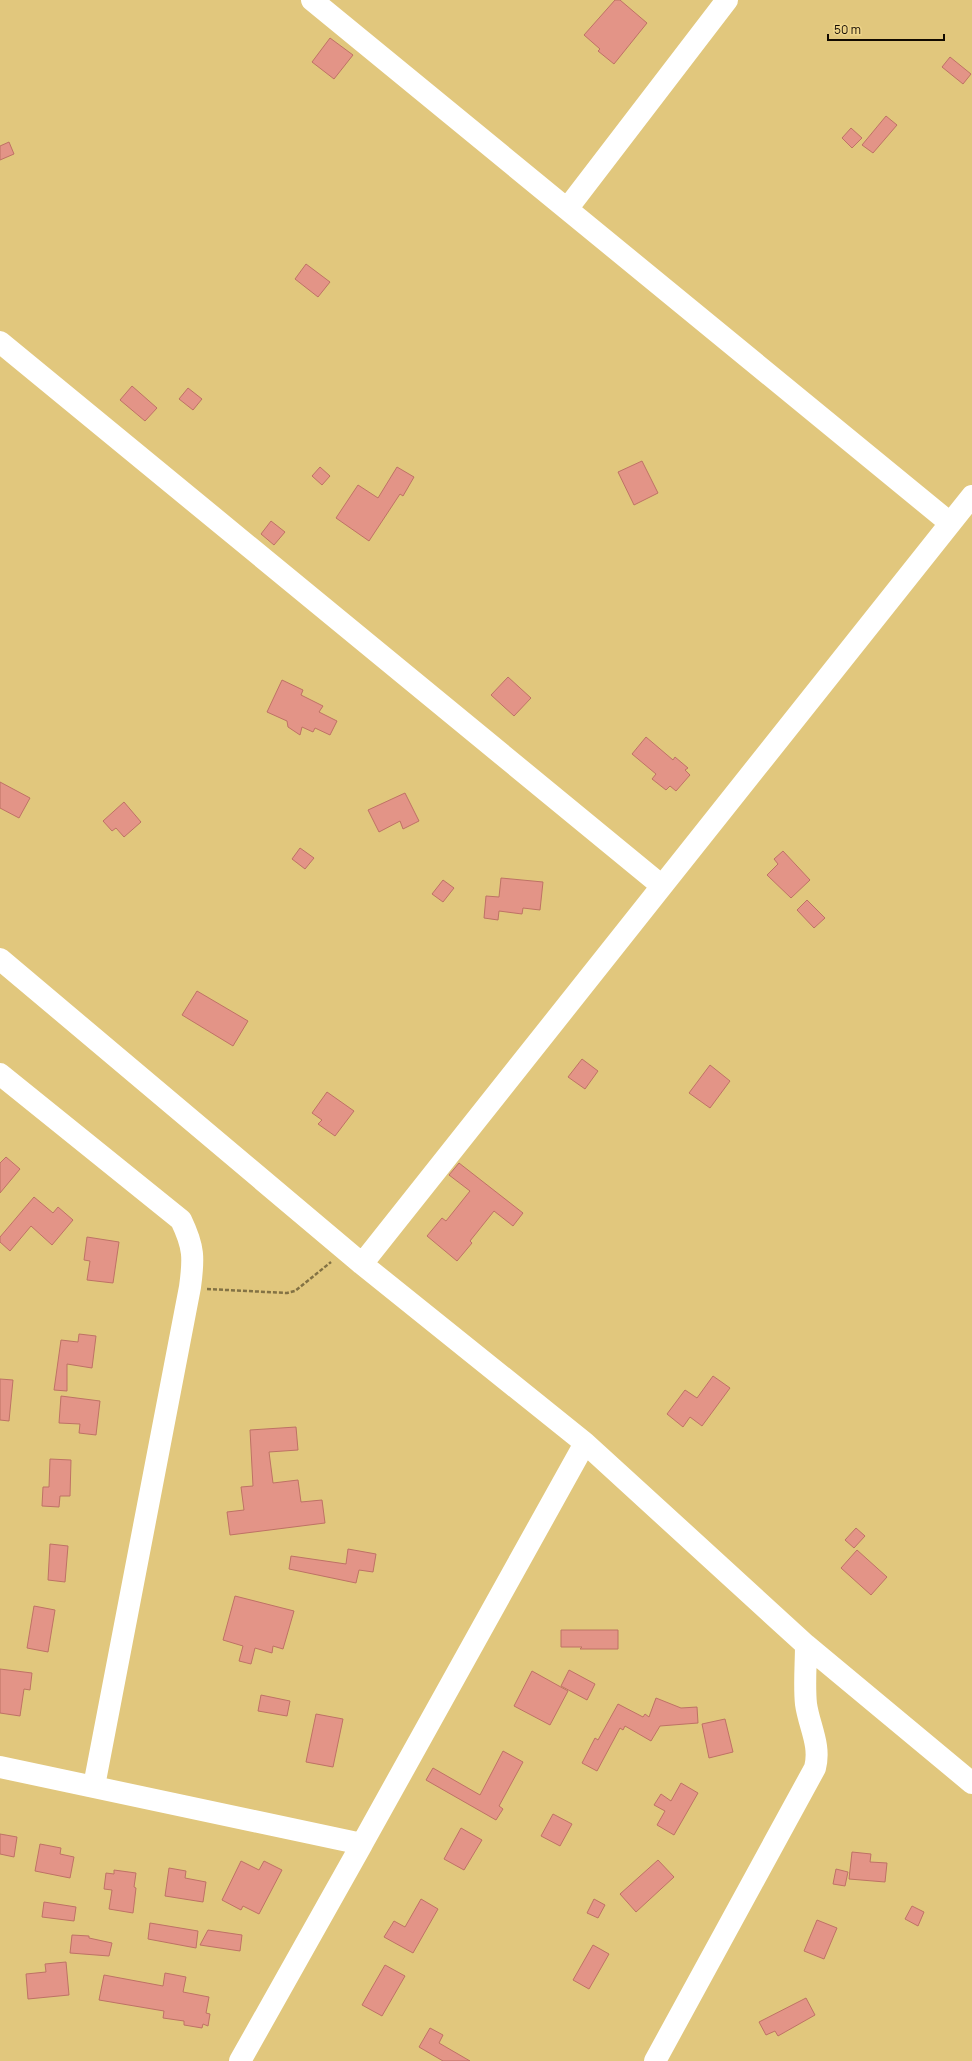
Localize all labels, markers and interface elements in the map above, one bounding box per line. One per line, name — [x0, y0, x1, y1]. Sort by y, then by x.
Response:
scale bar — [828, 16, 944, 42]
text: 50 m — [834, 21, 861, 38]

